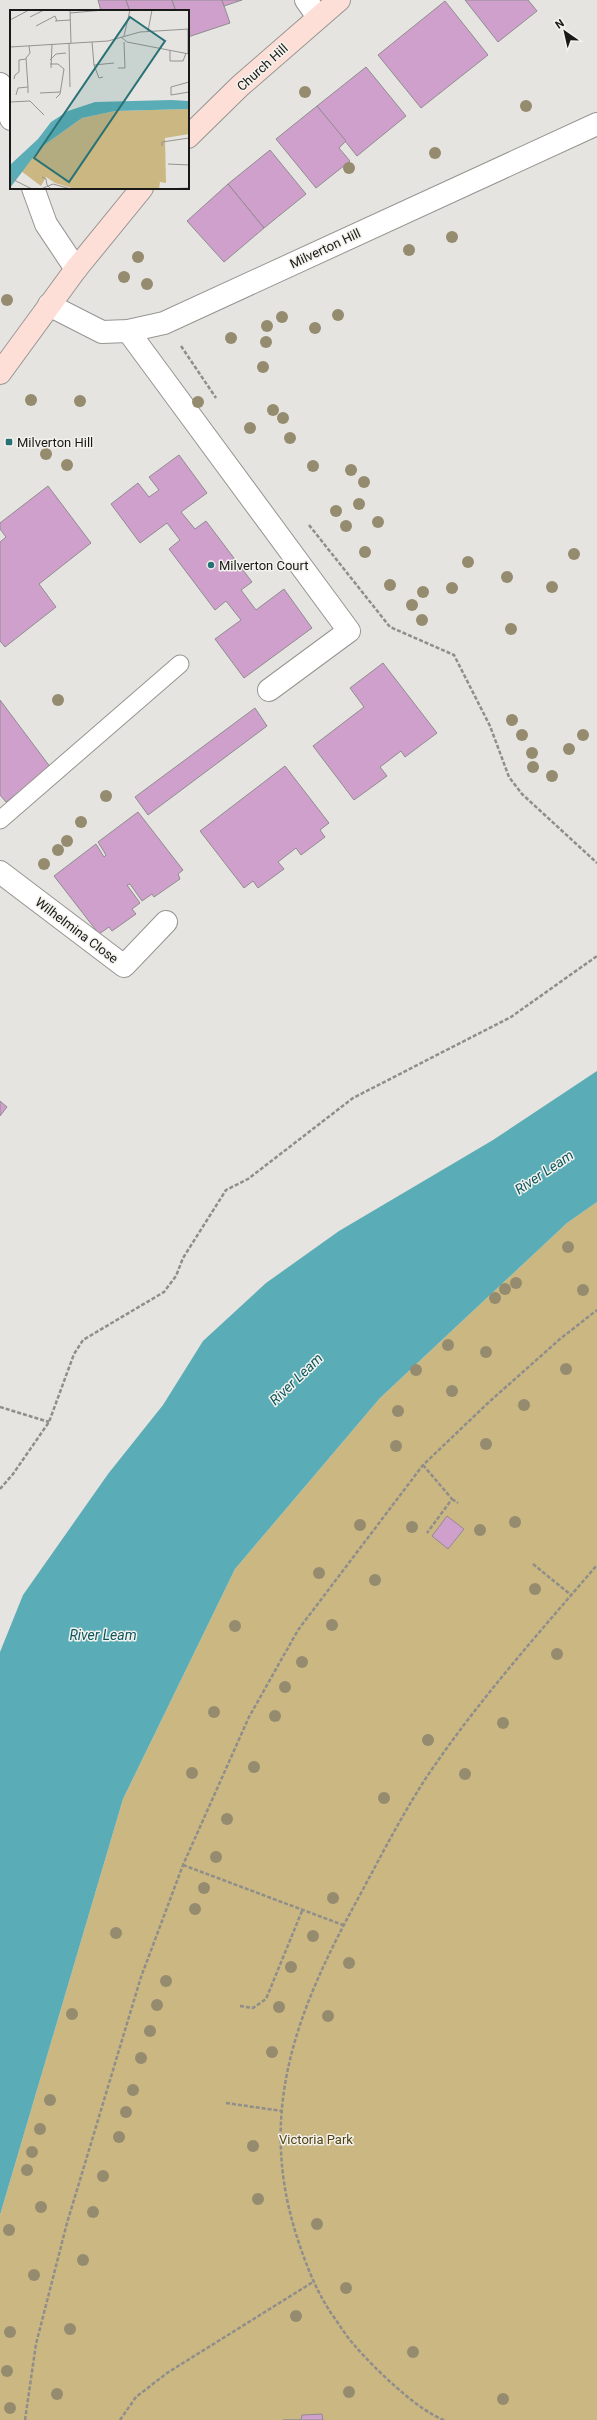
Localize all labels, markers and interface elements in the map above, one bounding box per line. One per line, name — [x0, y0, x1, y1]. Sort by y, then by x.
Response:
inset map — [10, 10, 189, 189]
north arrow — [545, 12, 585, 52]
text: N — [553, 16, 567, 32]
street label: Church Hill — [234, 41, 291, 94]
street label: Milverton Hill — [288, 226, 363, 271]
place label: Milverton Hill — [17, 435, 93, 450]
marker: Milverton Hill — [4, 437, 14, 447]
place label: Milverton Court — [219, 558, 308, 573]
marker: Milverton Court — [206, 560, 216, 570]
street label: Wilhelmina Close — [32, 894, 121, 966]
water label: River Leam — [512, 1147, 576, 1197]
water label: River Leam — [266, 1350, 326, 1408]
water label: River Leam — [69, 1627, 137, 1643]
park label: Victoria Park — [279, 2132, 353, 2147]

